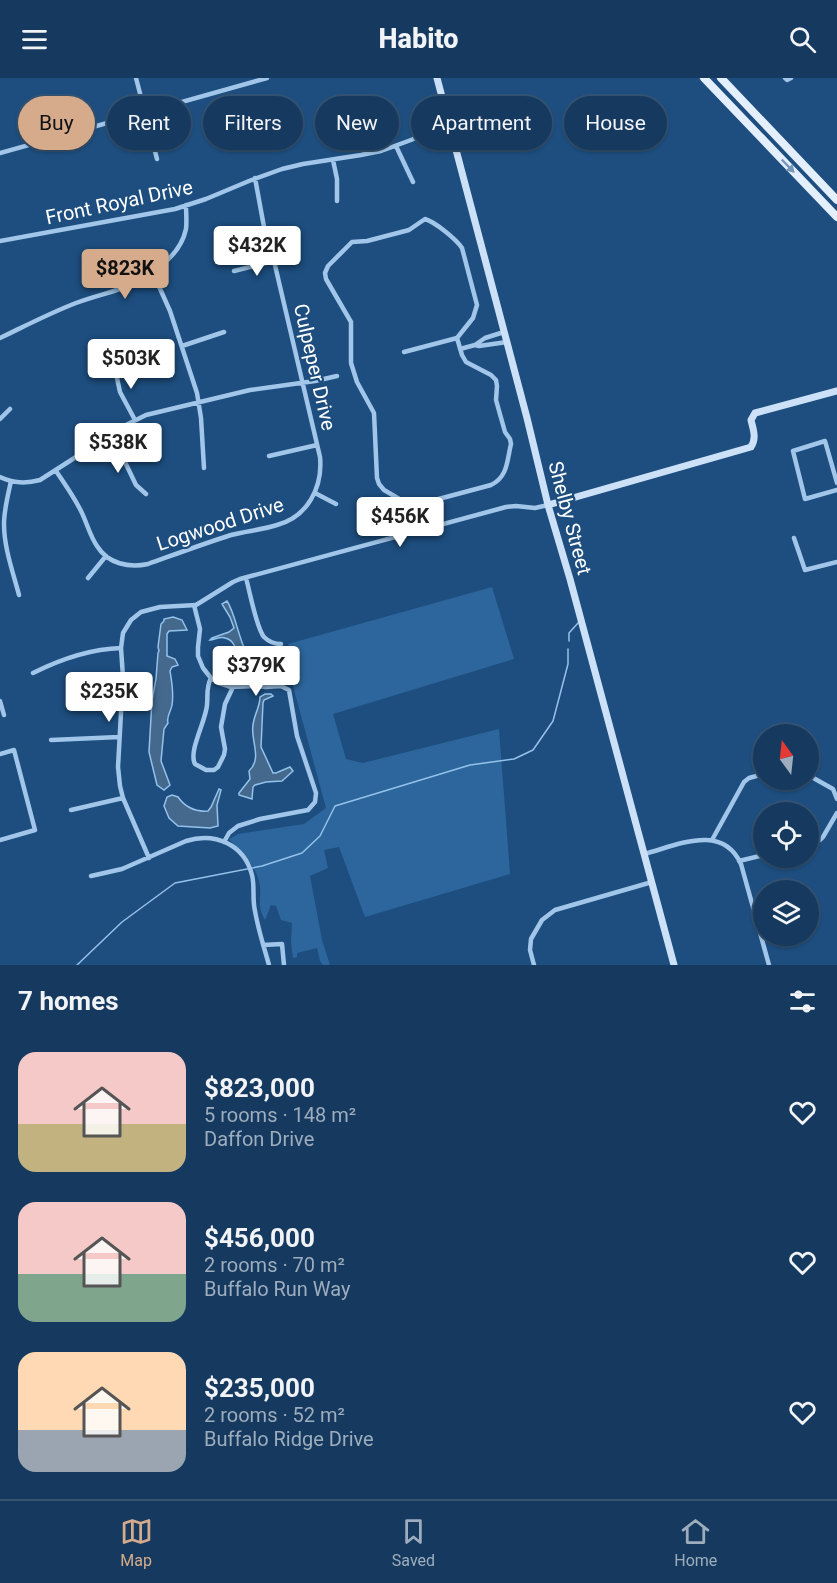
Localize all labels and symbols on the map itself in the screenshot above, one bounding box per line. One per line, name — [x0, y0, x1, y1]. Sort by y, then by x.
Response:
one-way arrow — [781, 158, 794, 173]
street label: Front Royal Drive — [43, 175, 195, 229]
pin: $432K — [215, 226, 299, 277]
pin: $823K — [83, 249, 167, 300]
street label: Culpeper Drive — [289, 301, 341, 433]
pin: $503K — [89, 339, 173, 390]
pin: $538K — [76, 423, 160, 474]
street label: Shelby Street — [543, 459, 597, 577]
street label: Logwood Drive — [153, 492, 287, 556]
pin: $456K — [358, 497, 442, 548]
pin: $379K — [214, 646, 298, 697]
pin: $235K — [67, 672, 151, 723]
north arrow — [753, 724, 819, 790]

